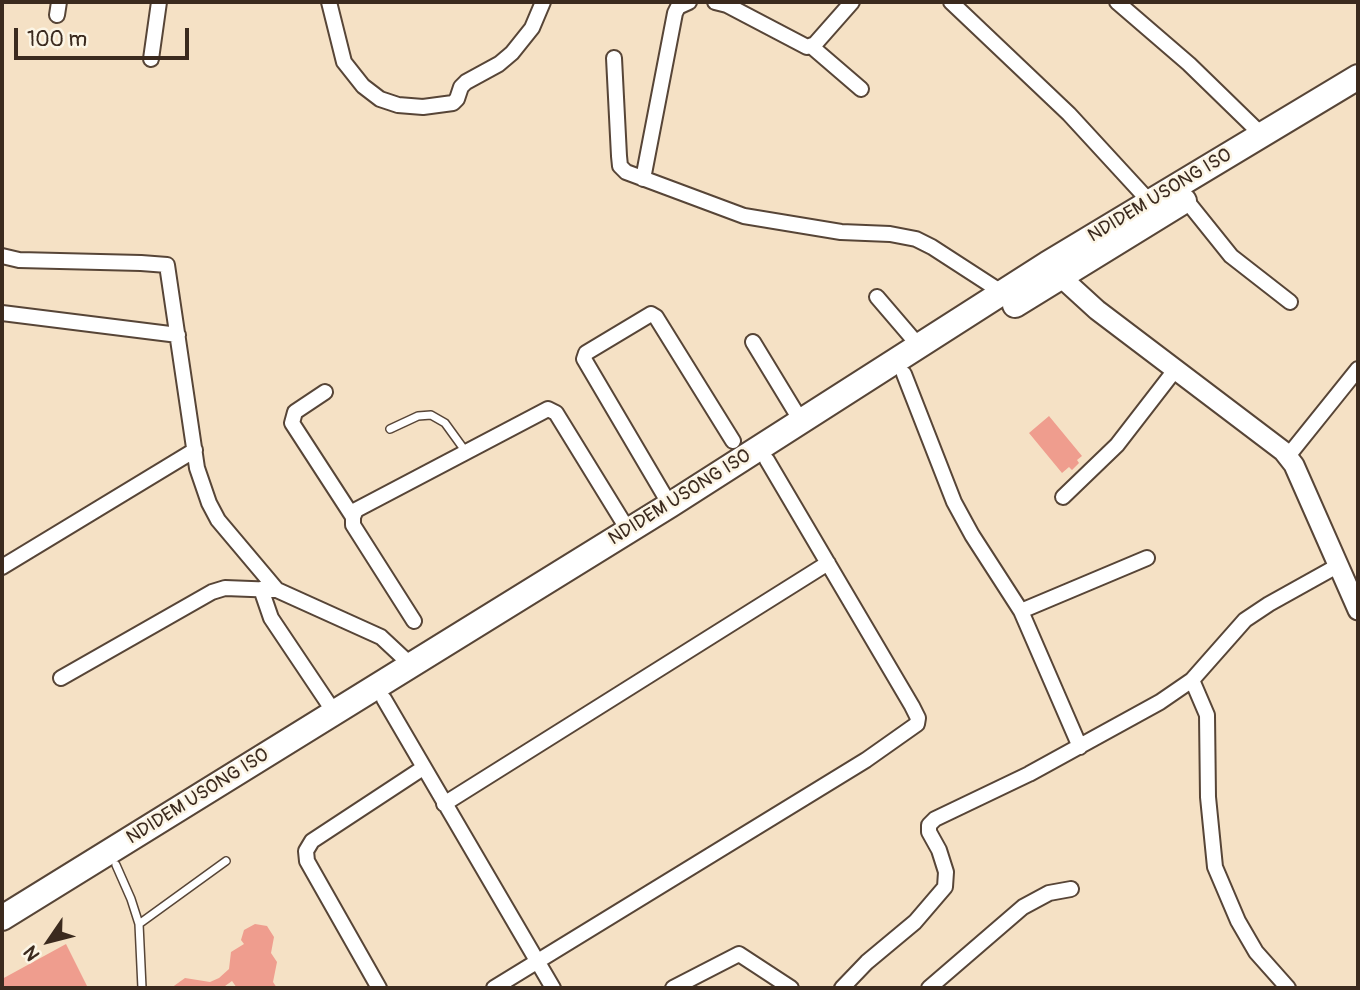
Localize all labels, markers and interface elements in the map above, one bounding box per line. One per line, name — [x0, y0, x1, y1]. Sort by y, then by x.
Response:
scale bar — [18, 14, 192, 58]
text: 100 m — [27, 26, 87, 53]
street label: NDIDEM USONG ISO — [1084, 144, 1236, 248]
street label: NDIDEM USONG ISO — [605, 445, 755, 551]
street label: NDIDEM USONG ISO — [123, 744, 273, 850]
north arrow — [14, 906, 84, 976]
text: N — [18, 941, 45, 965]

